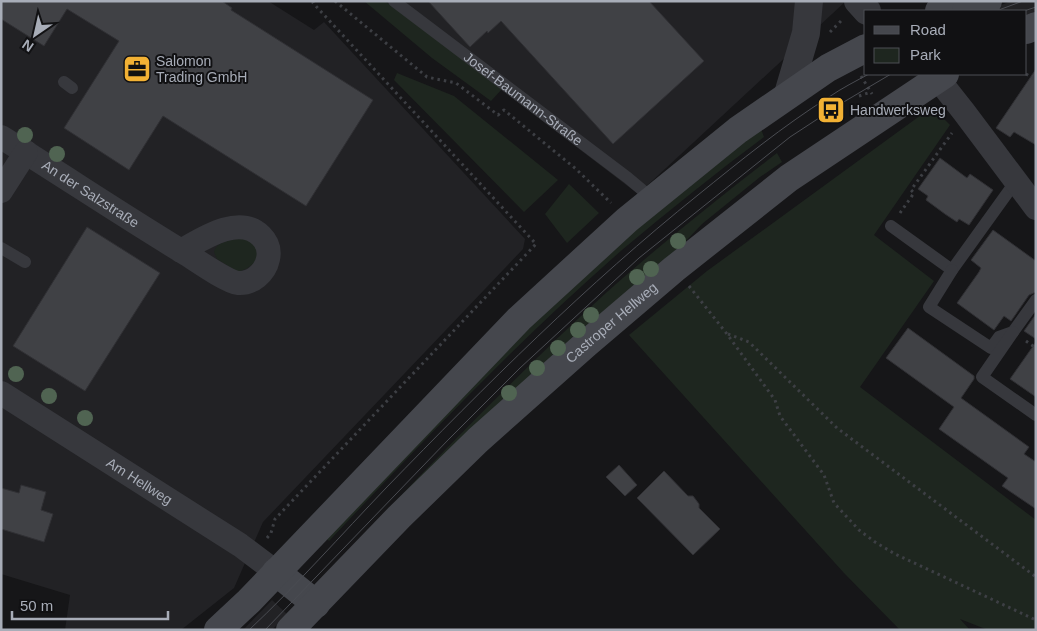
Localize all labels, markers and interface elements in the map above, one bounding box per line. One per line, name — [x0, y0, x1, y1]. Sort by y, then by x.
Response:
north arrow — [10, 10, 60, 60]
legend — [864, 10, 1027, 75]
text: Road — [910, 21, 946, 38]
text: N — [19, 36, 36, 55]
text: Park — [910, 46, 941, 63]
street label: Josef-Baumann-Straße — [461, 49, 586, 149]
place label: Salomon Trading GmbH — [156, 53, 247, 85]
office icon: Salomon Trading GmbH — [122, 54, 152, 84]
bus stop icon: Handwerksweg — [816, 95, 846, 125]
place label: Handwerksweg — [850, 102, 946, 118]
street label: An der Salzstraße — [39, 157, 142, 231]
street label: Castroper Hellweg — [562, 279, 660, 366]
street label: Am Hellweg — [104, 454, 175, 508]
scale bar — [12, 588, 169, 620]
text: 50 m — [20, 597, 53, 614]

